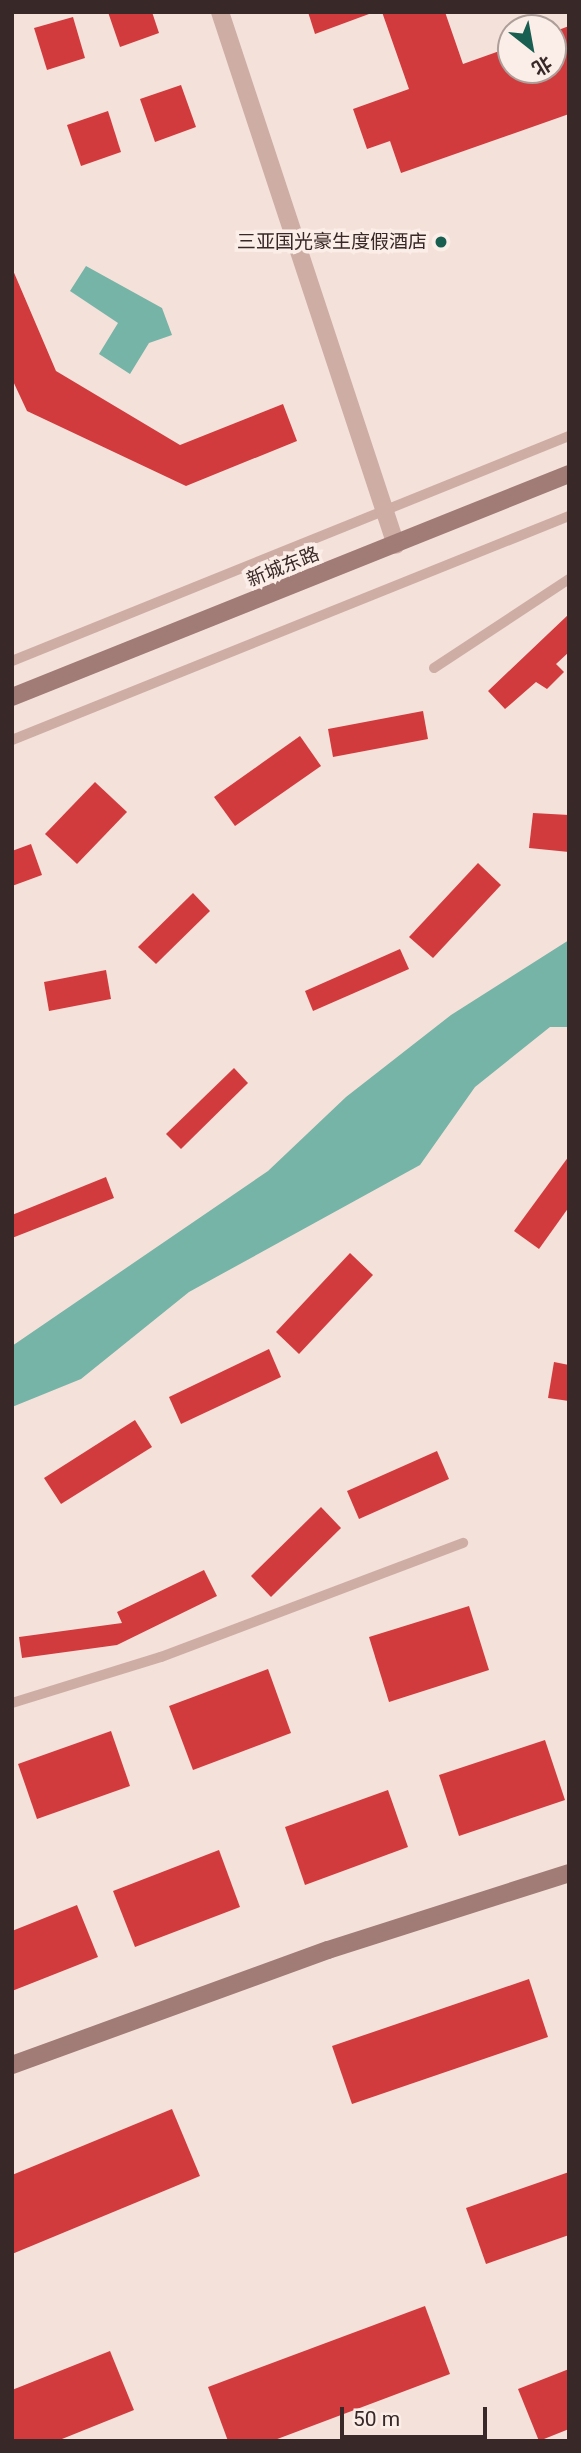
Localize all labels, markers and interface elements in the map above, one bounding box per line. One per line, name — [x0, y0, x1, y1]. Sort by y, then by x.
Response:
north arrow — [497, 14, 567, 84]
text: 北 — [528, 51, 556, 80]
place label: 三亚国光豪生度假酒店 — [237, 231, 427, 253]
marker: 三亚国光豪生度假酒店 — [433, 234, 449, 250]
street label: 新城东路 — [243, 542, 323, 592]
scale bar — [343, 2394, 490, 2438]
text: 50 m — [353, 2407, 400, 2431]

